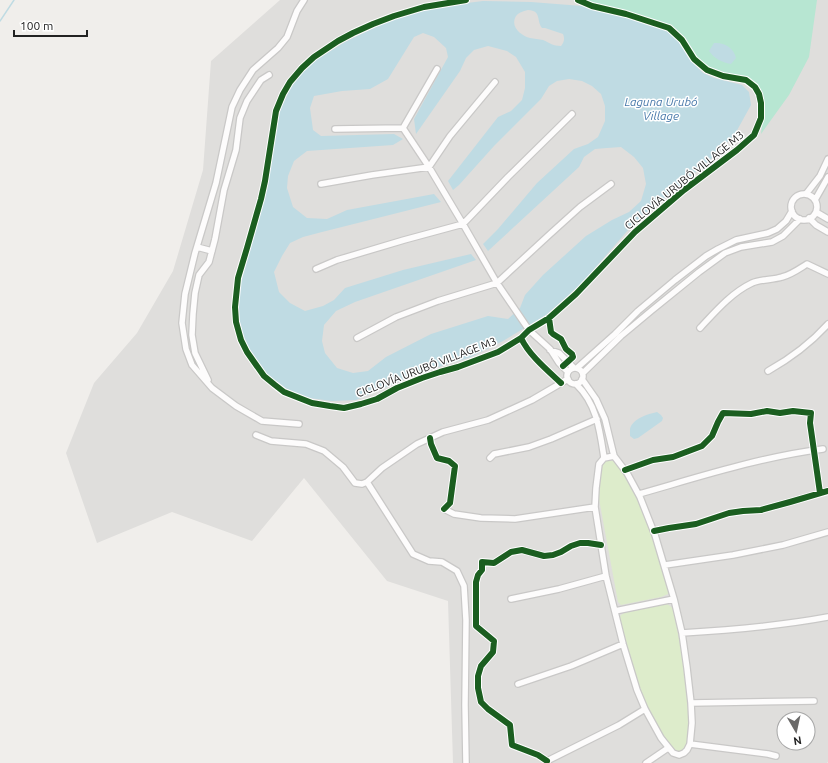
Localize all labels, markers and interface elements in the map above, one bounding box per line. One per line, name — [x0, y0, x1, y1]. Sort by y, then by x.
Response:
scale bar — [14, 12, 87, 38]
text: 100 m — [20, 19, 53, 32]
water label: Laguna Urubó Village — [625, 95, 698, 122]
street label: CICLOVÍA URUBÓ VILLAGE M3 — [622, 128, 746, 232]
street label: CICLOVÍA URUBÓ VILLAGE M3 — [354, 334, 498, 399]
north arrow — [776, 711, 816, 751]
text: N — [793, 734, 803, 747]

